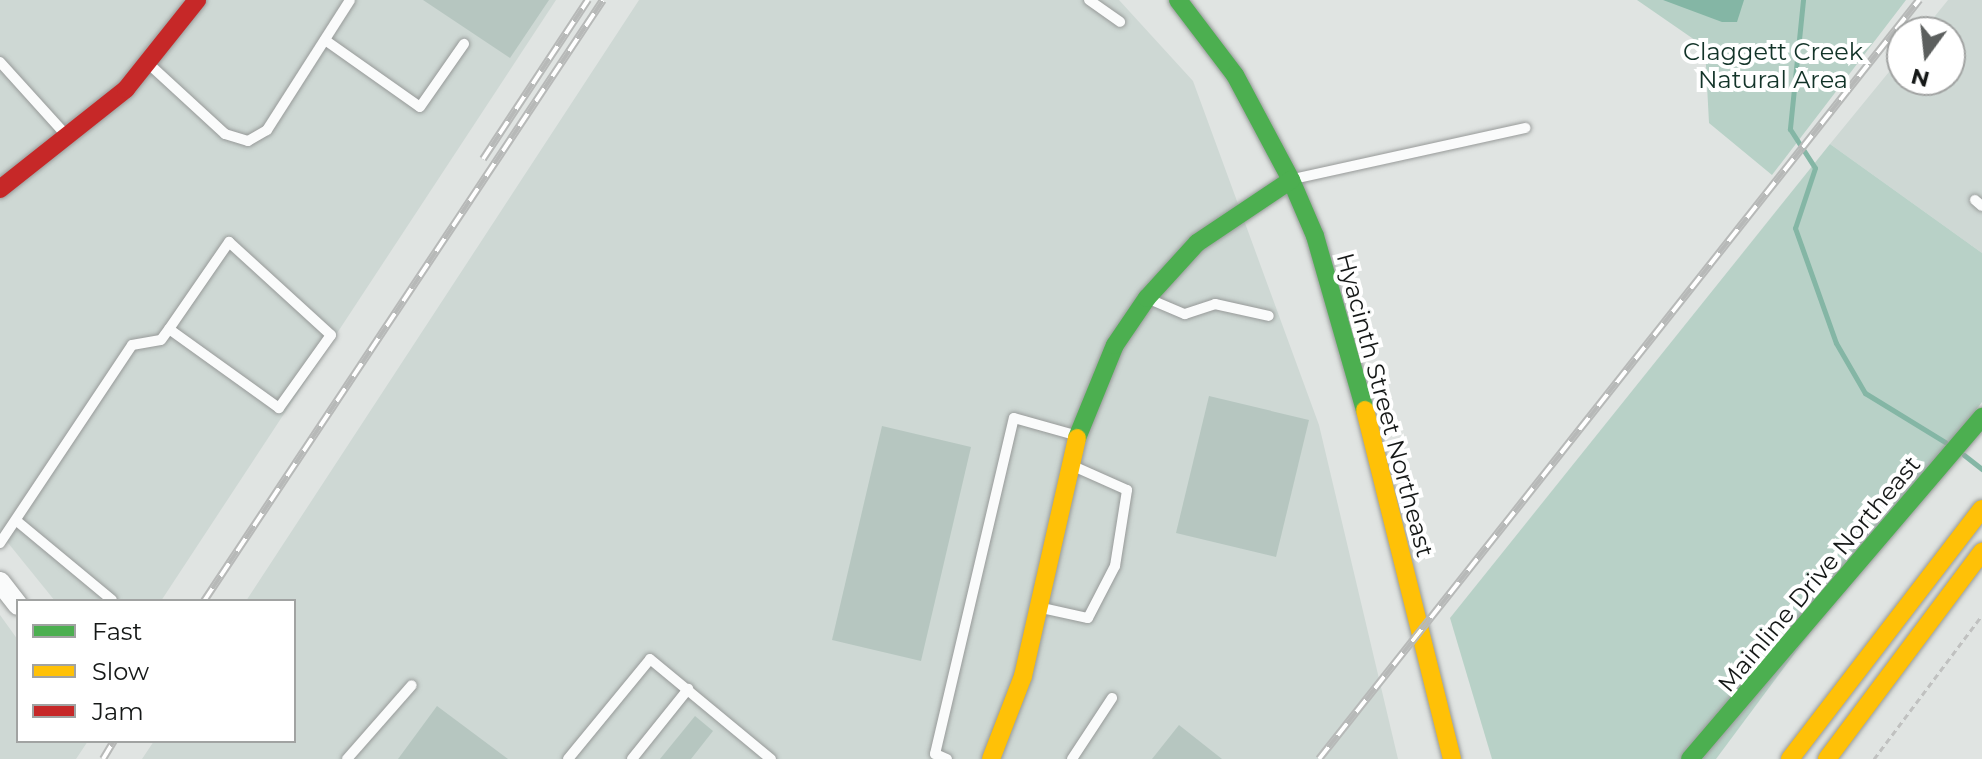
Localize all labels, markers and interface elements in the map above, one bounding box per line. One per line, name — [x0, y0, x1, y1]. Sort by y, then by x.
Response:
north arrow — [1886, 16, 1966, 96]
park label: Claggett Creek Natural Area — [1683, 38, 1863, 94]
text: N — [1908, 62, 1932, 93]
street label: Hyacinth Street Northeast — [1331, 250, 1439, 560]
street label: Mainline Drive Northeast — [1712, 450, 1926, 698]
legend — [16, 599, 296, 743]
text: Fast — [92, 617, 142, 646]
text: Slow — [92, 657, 149, 686]
text: Jam — [92, 697, 144, 726]

